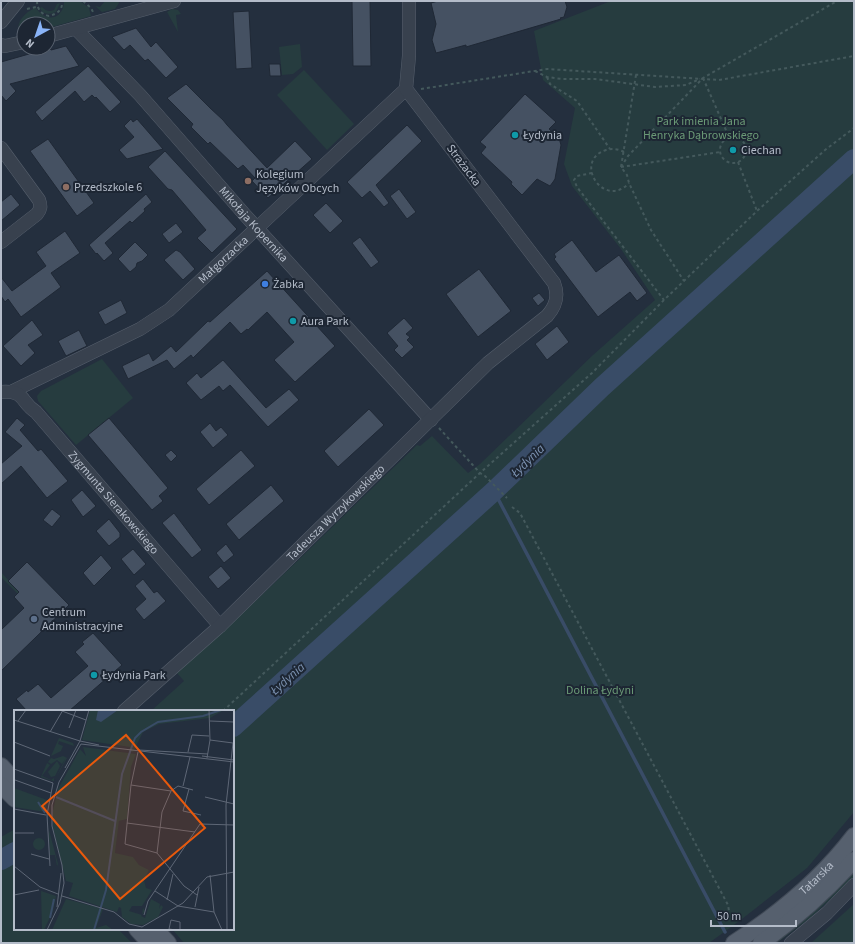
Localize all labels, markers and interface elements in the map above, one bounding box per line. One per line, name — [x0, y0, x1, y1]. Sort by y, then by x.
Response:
north arrow — [16, 16, 56, 56]
text: N — [22, 35, 38, 51]
park label: Park imienia Jana Henryka Dąbrowskiego — [643, 113, 759, 144]
place label: Łydynia — [522, 127, 562, 144]
marker: Łydynia — [510, 130, 520, 140]
street label: Strażacka — [442, 141, 485, 190]
place label: Ciechan — [741, 142, 781, 159]
marker: Ciechan — [728, 145, 738, 155]
place label: Kolegium Języków Obcych — [256, 166, 339, 197]
marker: Kolegium Języków Obcych — [243, 176, 253, 186]
place label: Przedszkole 6 — [74, 179, 142, 196]
marker: Przedszkole 6 — [61, 182, 71, 192]
street label: Mikołaja Kopernika — [215, 183, 292, 266]
street label: Małgorzacka — [195, 232, 252, 288]
place label: Żabka — [273, 276, 304, 293]
marker: Żabka — [260, 279, 270, 289]
place label: Aura Park — [301, 313, 349, 330]
marker: Aura Park — [288, 316, 298, 326]
water label: Łydynia — [506, 440, 549, 482]
street label: Zygmunta Sierakowskiego — [64, 447, 163, 558]
street label: Tadeusza Wyrzykowskiego — [283, 461, 389, 565]
place label: Centrum Administracyjne — [42, 604, 123, 635]
marker: Centrum Administracyjne — [29, 614, 39, 624]
water label: Łydynia — [266, 658, 309, 700]
place label: Łydynia Park — [101, 667, 166, 684]
marker: Łydynia Park — [89, 670, 99, 680]
park label: Dolina Łydyni — [566, 682, 634, 699]
inset map — [14, 710, 234, 930]
street label: Tatarska — [796, 858, 838, 899]
scale bar — [711, 902, 796, 928]
text: 50 m — [717, 908, 741, 925]

